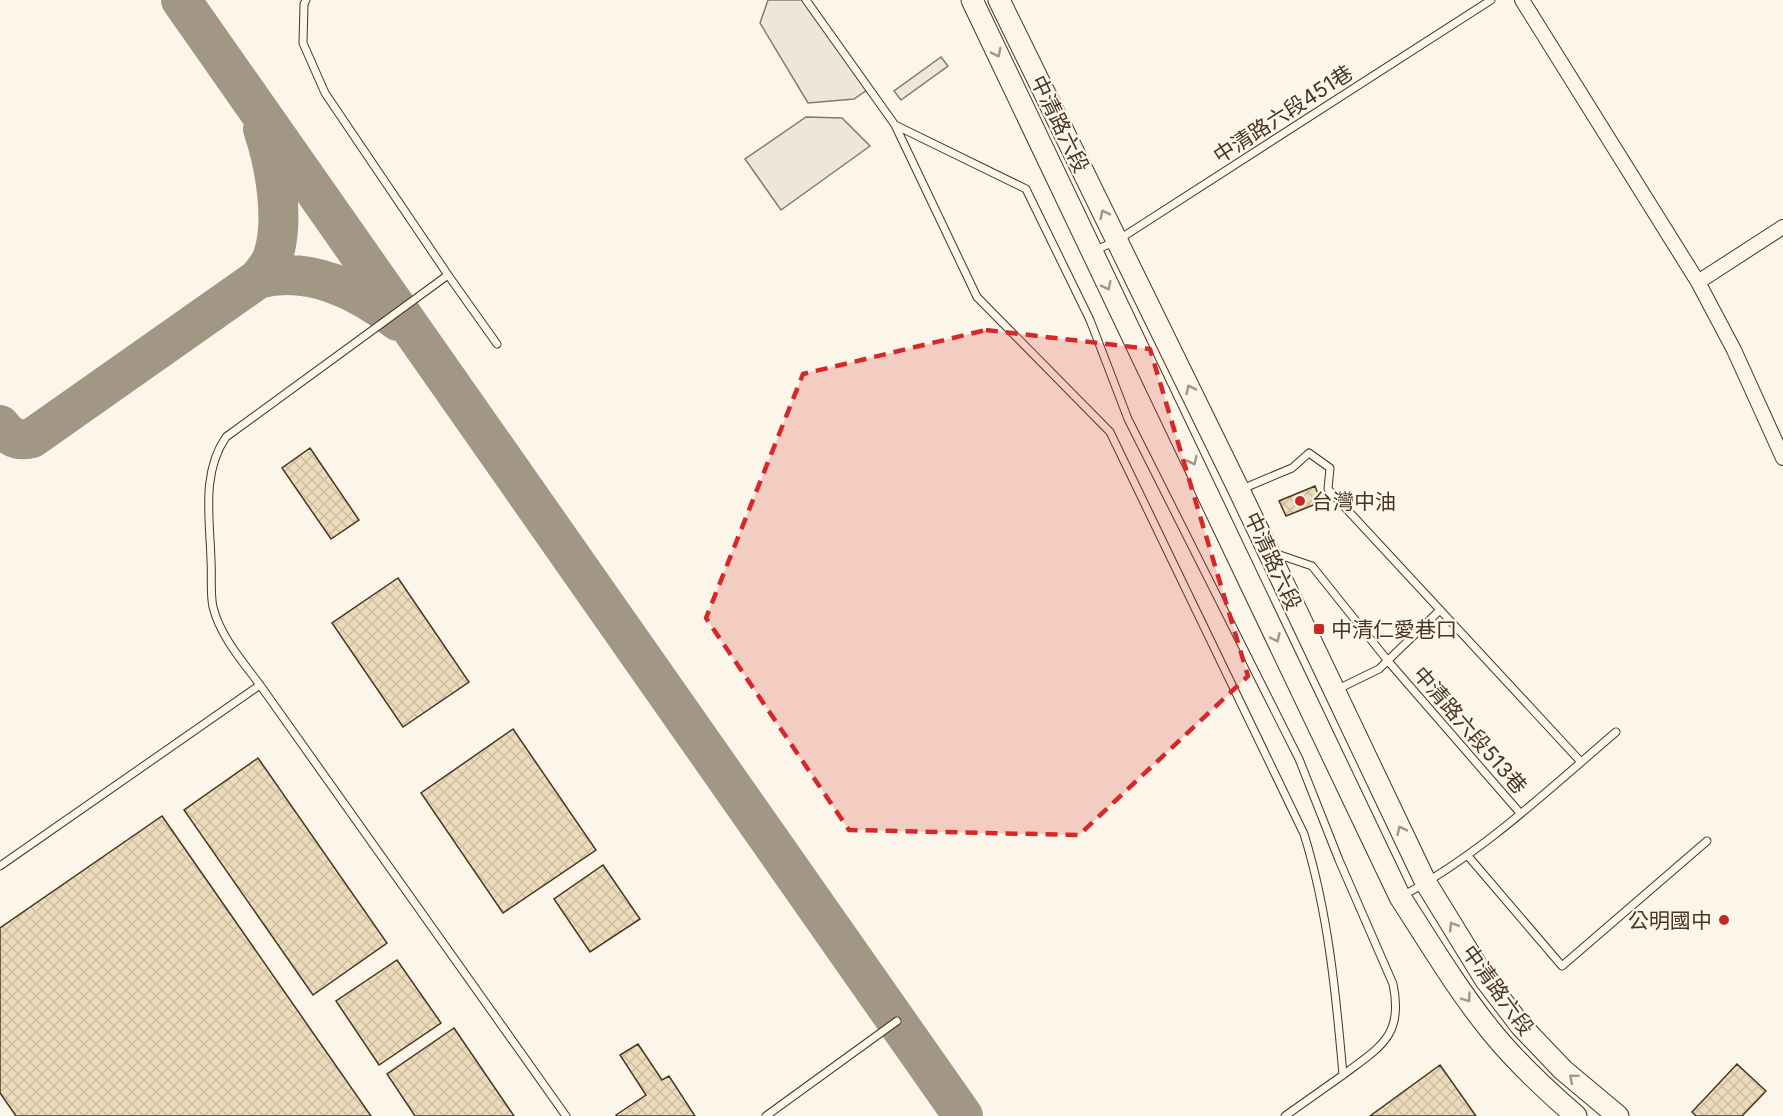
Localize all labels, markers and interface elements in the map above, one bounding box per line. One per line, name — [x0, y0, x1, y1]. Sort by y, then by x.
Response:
one-way arrow — [990, 46, 1002, 57]
street label: 中清路六段451巷 — [1209, 60, 1357, 168]
street label: 中清路六段 — [1026, 71, 1094, 177]
one-way arrow — [1100, 209, 1112, 220]
one-way arrow — [1100, 280, 1112, 291]
one-way arrow — [1186, 384, 1198, 395]
one-way arrow — [1186, 455, 1197, 466]
place label: 台灣中油 — [1312, 489, 1396, 514]
marker: 台灣中油 — [1293, 494, 1307, 508]
street label: 中清路六段 — [1239, 508, 1307, 614]
place label: 中清仁愛巷口 — [1331, 617, 1457, 642]
marker: 中清仁愛巷口 — [1312, 622, 1326, 636]
one-way arrow — [1268, 631, 1280, 642]
street label: 中清路六段513巷 — [1408, 661, 1532, 799]
one-way arrow — [1396, 826, 1408, 837]
place label: 公明國中 — [1628, 908, 1712, 933]
marker: 公明國中 — [1717, 913, 1731, 927]
one-way arrow — [1448, 922, 1460, 932]
street label: 中清路六段 — [1457, 940, 1539, 1040]
one-way arrow — [1459, 992, 1470, 1003]
one-way arrow — [1569, 1074, 1580, 1085]

